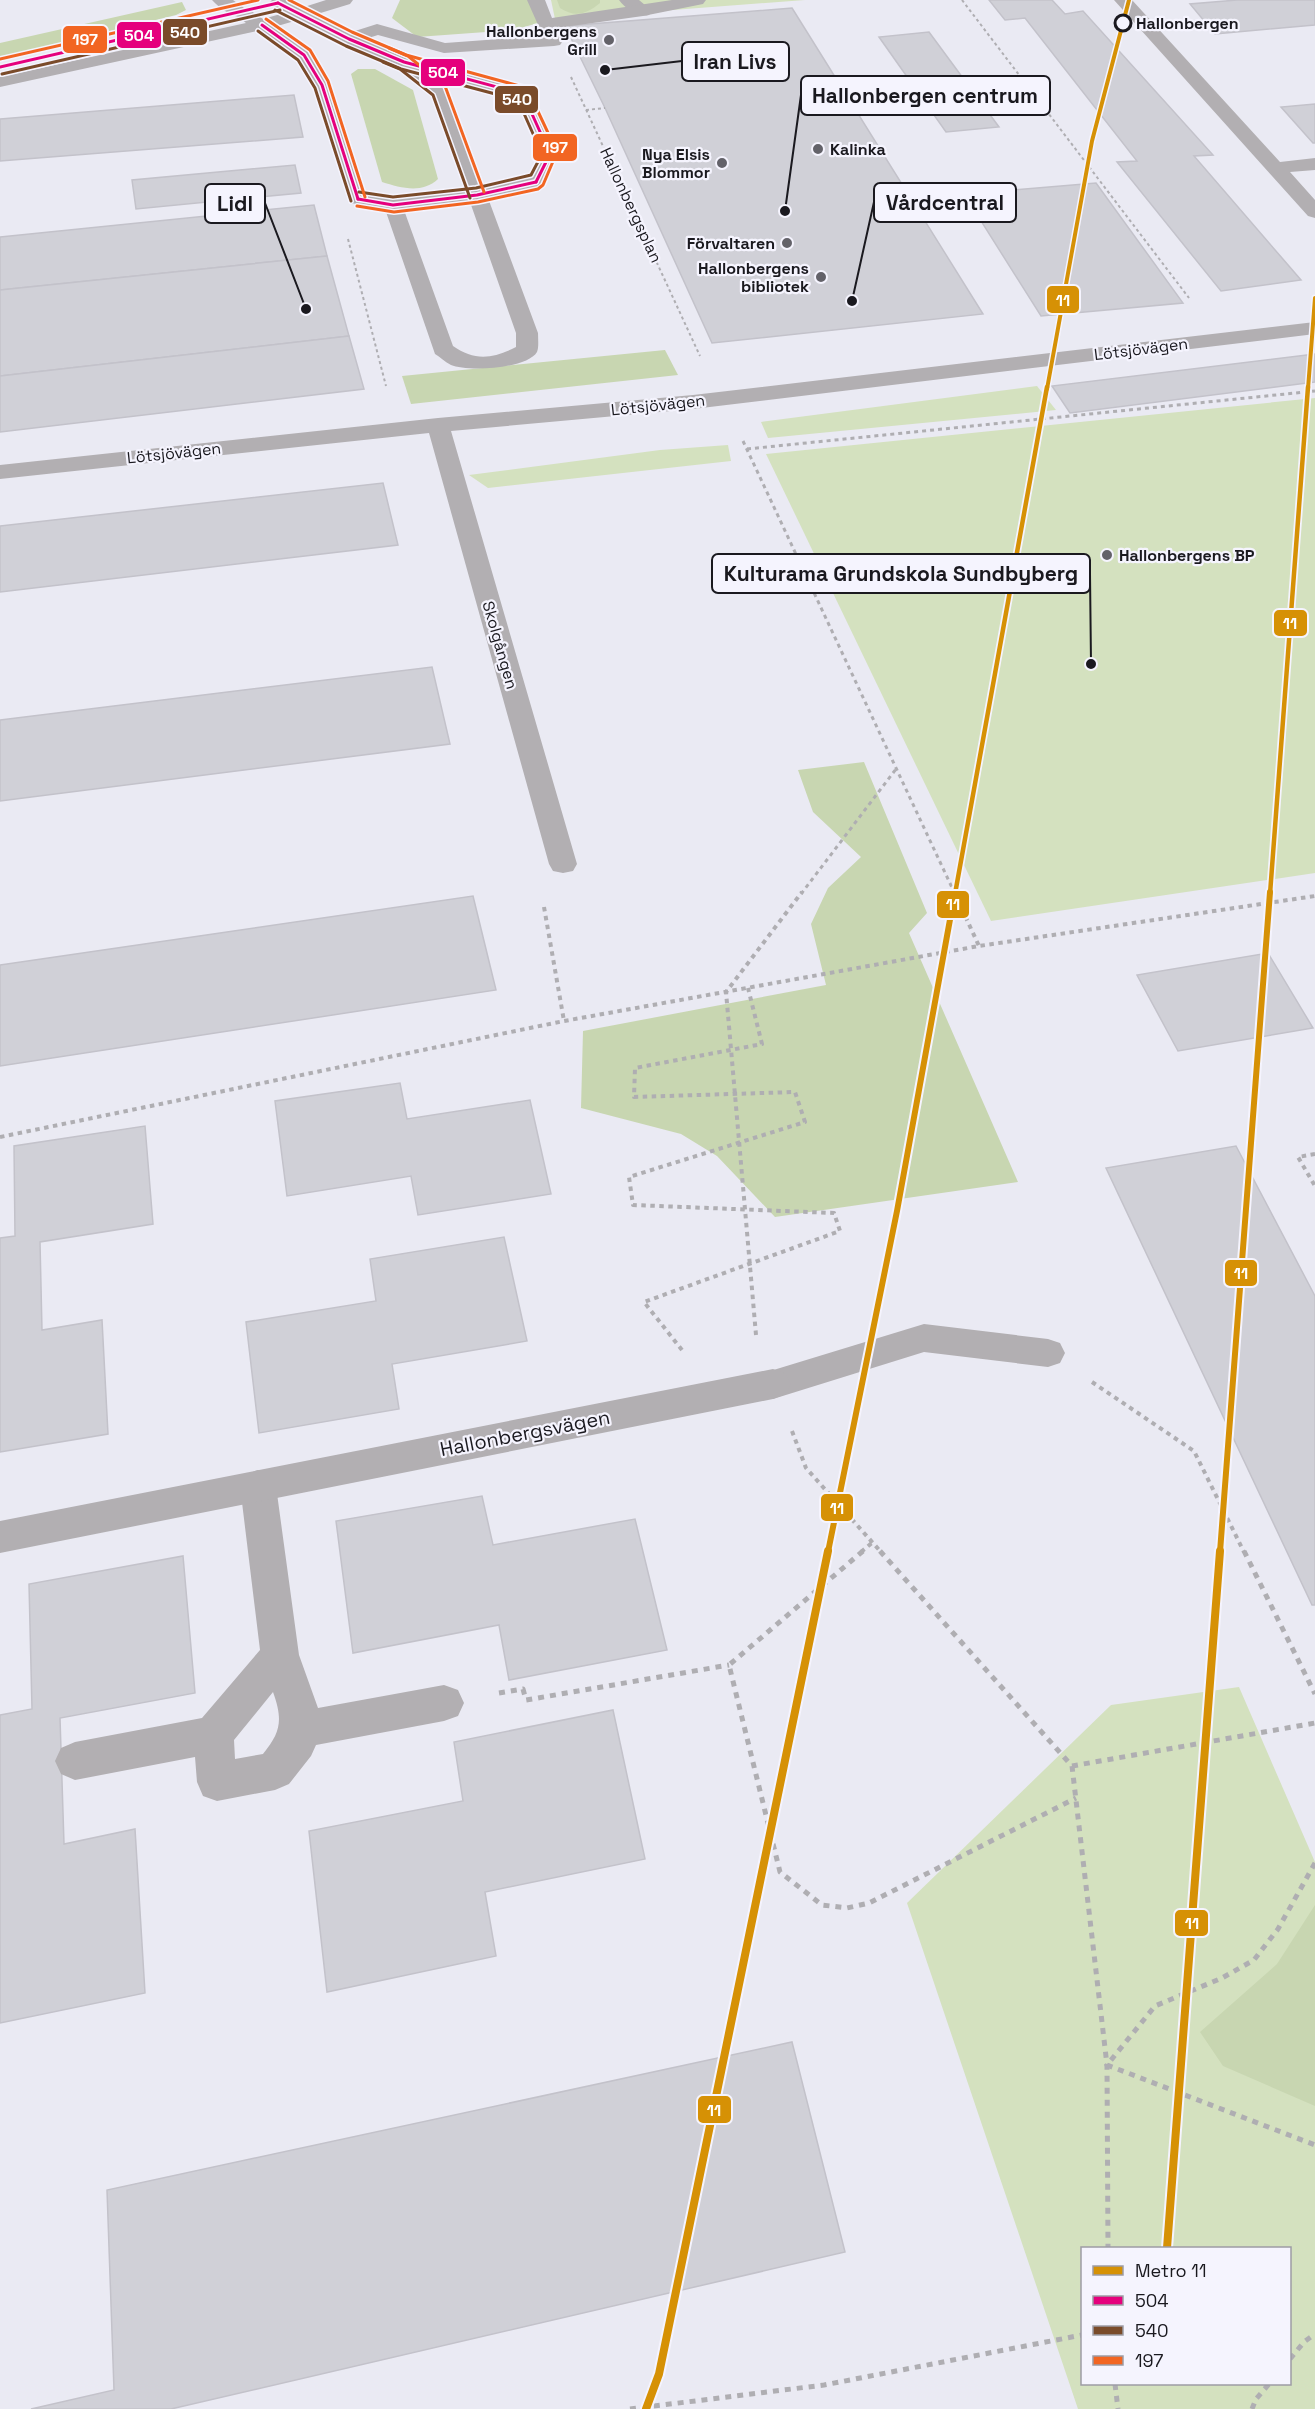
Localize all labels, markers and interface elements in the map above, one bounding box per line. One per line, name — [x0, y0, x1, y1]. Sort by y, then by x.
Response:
place label: Hallonbergen — [1136, 13, 1239, 34]
marker: Hallonbergen — [1114, 14, 1132, 32]
line badge: 540 — [162, 18, 208, 46]
line badge: 504 — [116, 21, 162, 49]
place label: Hallonbergens Grill — [486, 21, 597, 60]
text: 540 — [170, 22, 200, 43]
line badge: 197 — [62, 25, 108, 54]
text: 504 — [124, 25, 154, 46]
text: 197 — [72, 29, 98, 50]
marker: Hallonbergens Grill — [602, 33, 616, 47]
callout: Iran Livs — [682, 42, 789, 81]
text: Iran Livs — [693, 48, 777, 75]
line badge: 504 — [420, 58, 466, 87]
text: 504 — [428, 62, 458, 83]
callout: Hallonbergen centrum — [801, 76, 1050, 115]
text: Hallonbergen centrum — [812, 82, 1038, 109]
line badge: 540 — [494, 85, 539, 114]
text: 540 — [502, 89, 532, 110]
line badge: 197 — [532, 133, 578, 162]
text: 197 — [542, 137, 568, 158]
place label: Kalinka — [830, 139, 886, 160]
marker: Kalinka — [811, 142, 825, 156]
street label: Hallonbergsplan — [595, 144, 667, 266]
place label: Nya Elsis Blommor — [642, 144, 710, 183]
marker: Nya Elsis Blommor — [715, 156, 729, 170]
callout: Vårdcentral — [874, 183, 1016, 222]
callout: Lidl — [205, 184, 265, 223]
text: Vårdcentral — [886, 189, 1004, 216]
text: Lidl — [217, 190, 253, 217]
place label: Förvaltaren — [687, 233, 775, 254]
marker: Förvaltaren — [780, 236, 794, 250]
place label: Hallonbergens bibliotek — [698, 258, 809, 297]
marker: Hallonbergens bibliotek — [814, 270, 828, 284]
line badge: 11 — [1046, 285, 1080, 314]
text: 11 — [1056, 290, 1070, 311]
street label: Lötsjövägen — [1093, 333, 1189, 365]
street label: Lötsjövägen — [610, 390, 706, 420]
street label: Lötsjövägen — [126, 438, 222, 468]
place label: Hallonbergens BP — [1119, 545, 1255, 566]
marker: Hallonbergens BP — [1100, 548, 1114, 562]
callout: Kulturama Grundskola Sundbyberg — [712, 554, 1090, 593]
text: Kulturama Grundskola Sundbyberg — [724, 560, 1078, 587]
street label: Skolgången — [477, 599, 523, 691]
line badge: 11 — [1273, 609, 1308, 637]
text: 11 — [1283, 613, 1297, 634]
line badge: 11 — [936, 890, 970, 919]
text: 11 — [946, 894, 960, 915]
line badge: 11 — [1224, 1259, 1258, 1287]
text: 11 — [1234, 1263, 1248, 1284]
street label: Hallonbergsvägen — [438, 1404, 612, 1462]
line badge: 11 — [820, 1493, 854, 1522]
text: 11 — [830, 1498, 844, 1519]
line badge: 11 — [1174, 1909, 1209, 1937]
text: 11 — [1185, 1913, 1199, 1934]
line badge: 11 — [697, 2095, 732, 2124]
text: 11 — [707, 2100, 721, 2121]
legend — [1081, 2247, 1291, 2385]
text: Metro 11 — [1135, 2259, 1206, 2282]
text: 504 — [1135, 2289, 1169, 2312]
text: 540 — [1135, 2319, 1169, 2342]
text: 197 — [1135, 2349, 1163, 2372]

